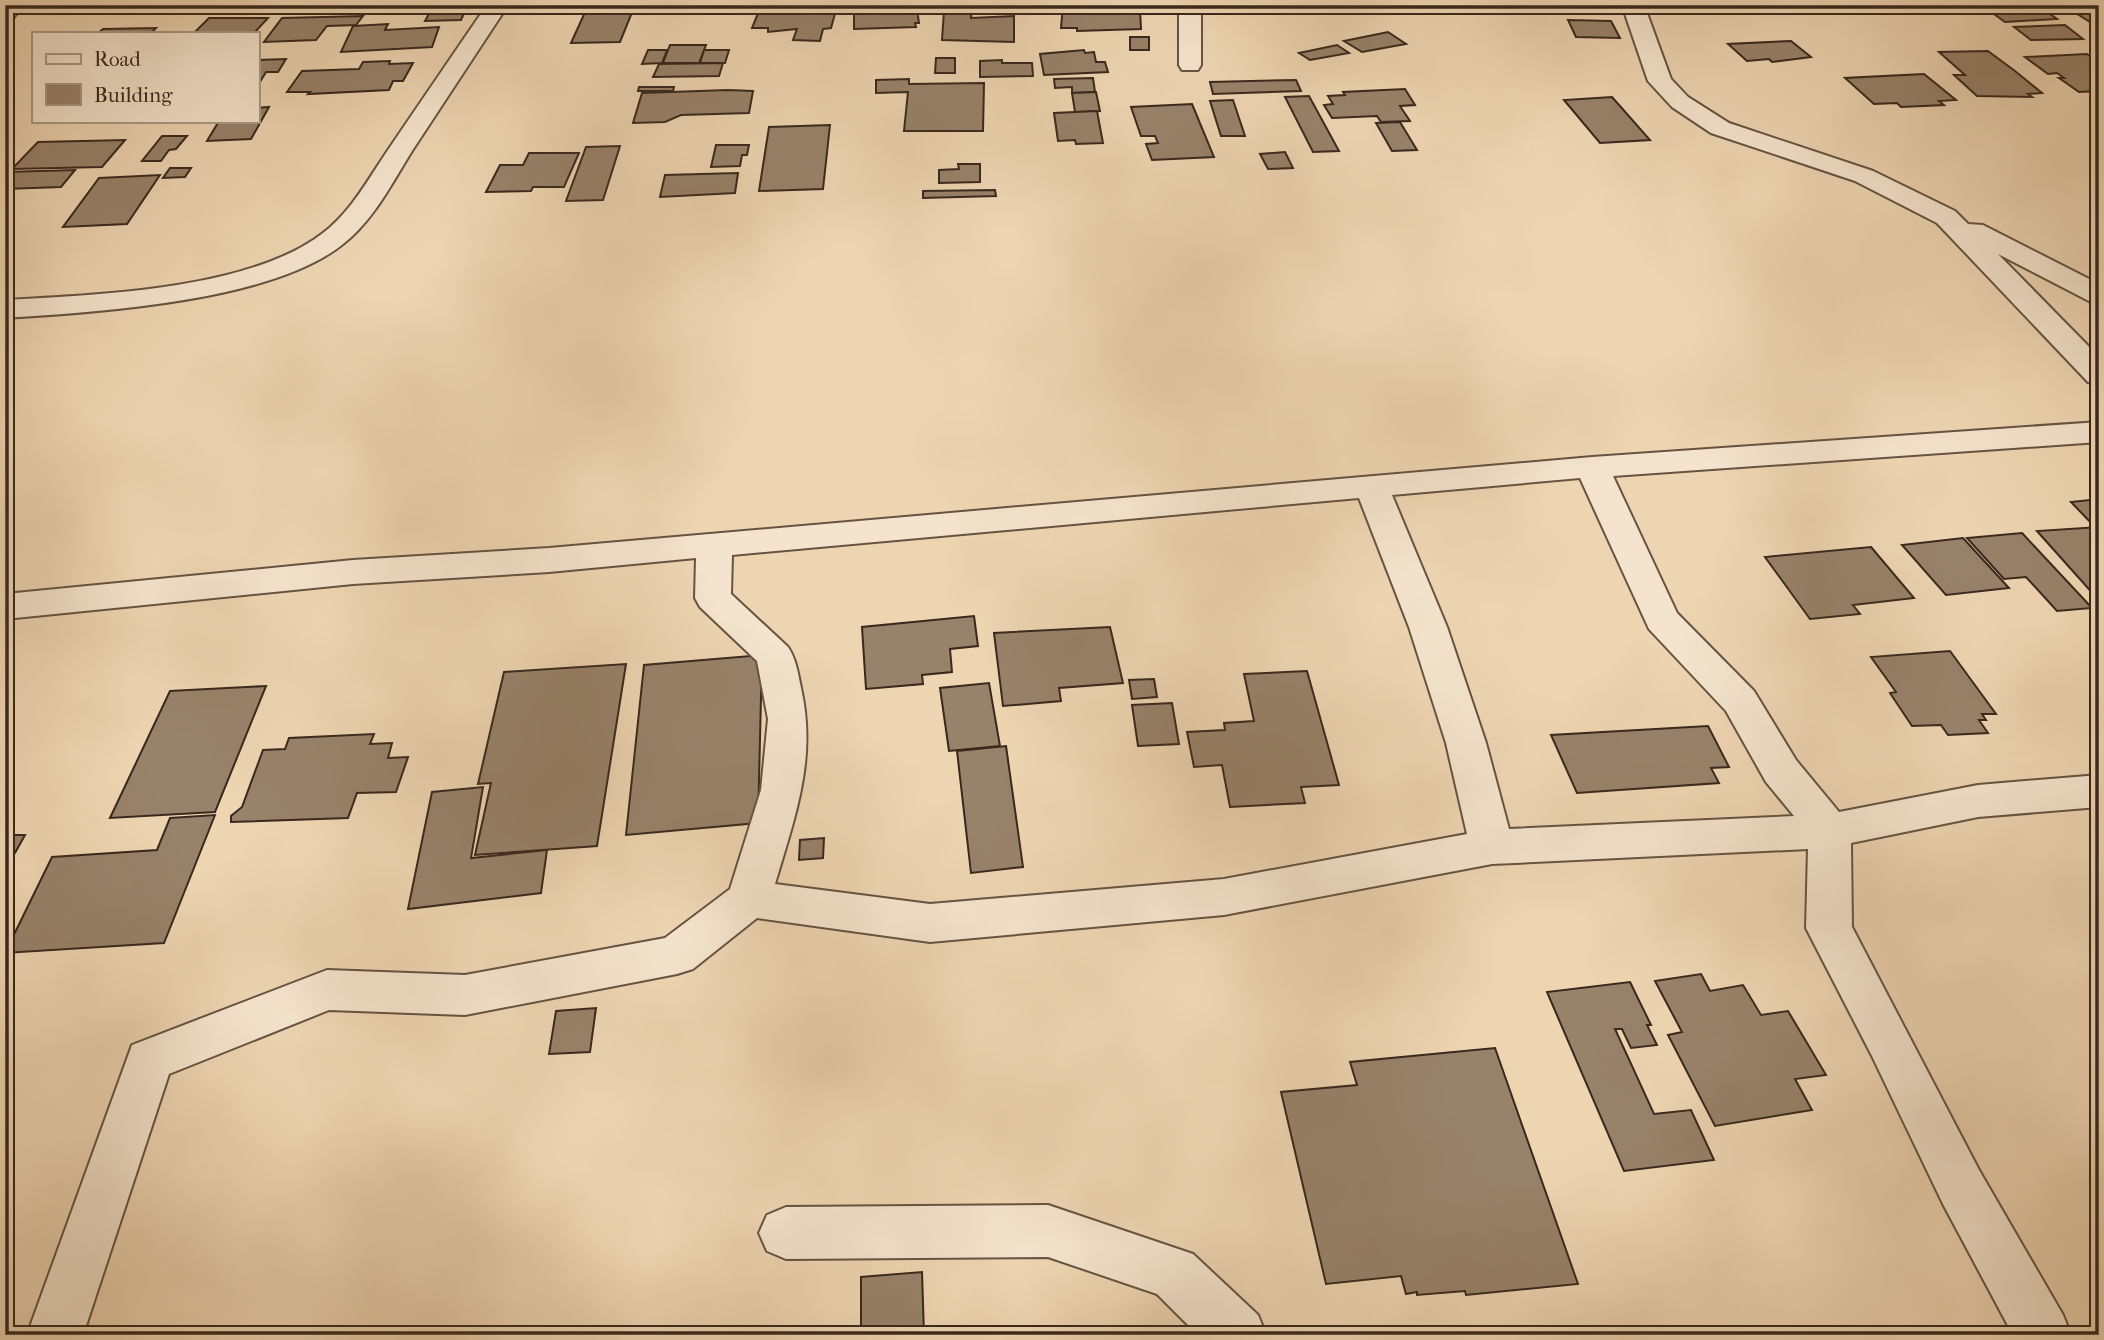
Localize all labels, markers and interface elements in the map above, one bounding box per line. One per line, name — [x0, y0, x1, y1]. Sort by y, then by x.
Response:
legend — [32, 32, 259, 122]
text: Road — [94, 47, 141, 71]
text: Building — [94, 83, 173, 107]

